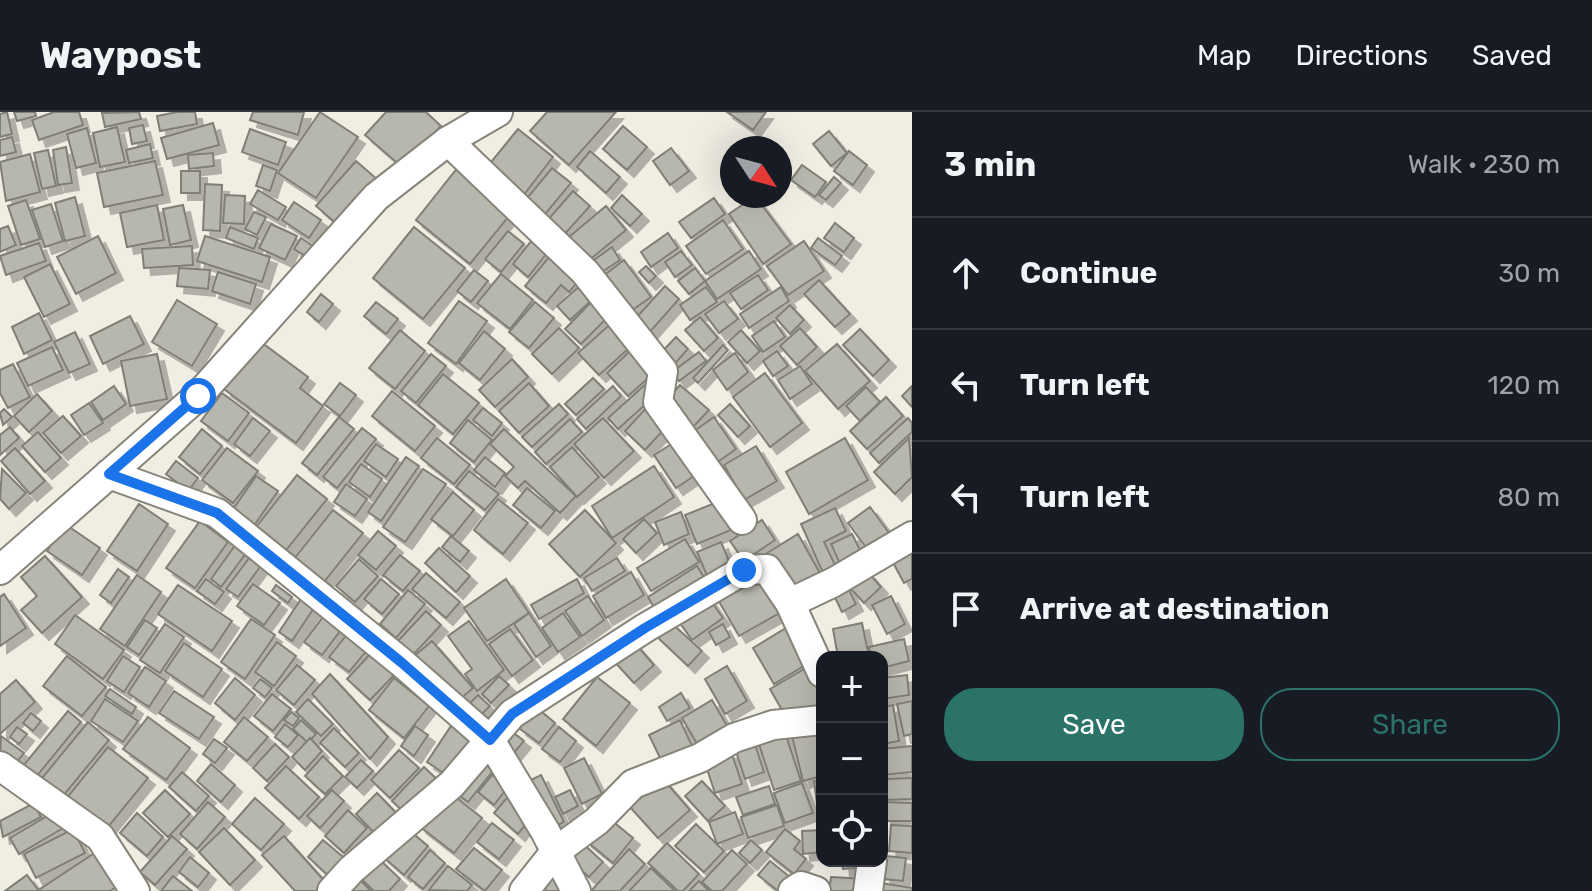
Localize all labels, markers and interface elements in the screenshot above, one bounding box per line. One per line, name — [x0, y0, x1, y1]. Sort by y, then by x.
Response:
text: Waypost — [40, 32, 201, 78]
text: Map — [1197, 39, 1251, 72]
text: Directions — [1295, 39, 1428, 72]
text: Saved — [1472, 39, 1552, 72]
north arrow — [720, 136, 792, 208]
text: 3 min — [944, 144, 1036, 185]
text: Walk · 230 m — [1408, 149, 1560, 180]
icon: ahead — [944, 251, 988, 295]
text: Continue — [1020, 255, 1157, 291]
text: 30 m — [1498, 258, 1560, 289]
icon: left — [944, 363, 988, 407]
text: Turn left — [1020, 367, 1150, 403]
text: 120 m — [1488, 370, 1560, 401]
route start — [180, 378, 216, 414]
icon: left — [944, 475, 988, 519]
text: Turn left — [1020, 479, 1150, 515]
text: 80 m — [1497, 482, 1560, 513]
route end — [726, 552, 762, 588]
icon: arrive — [944, 587, 988, 631]
text: Arrive at destination — [1020, 591, 1330, 627]
map controls — [816, 651, 888, 867]
button: + — [816, 651, 888, 723]
button: Save — [944, 688, 1244, 761]
button: Share — [1260, 688, 1560, 761]
button: − — [816, 723, 888, 795]
button: locate — [816, 795, 888, 867]

